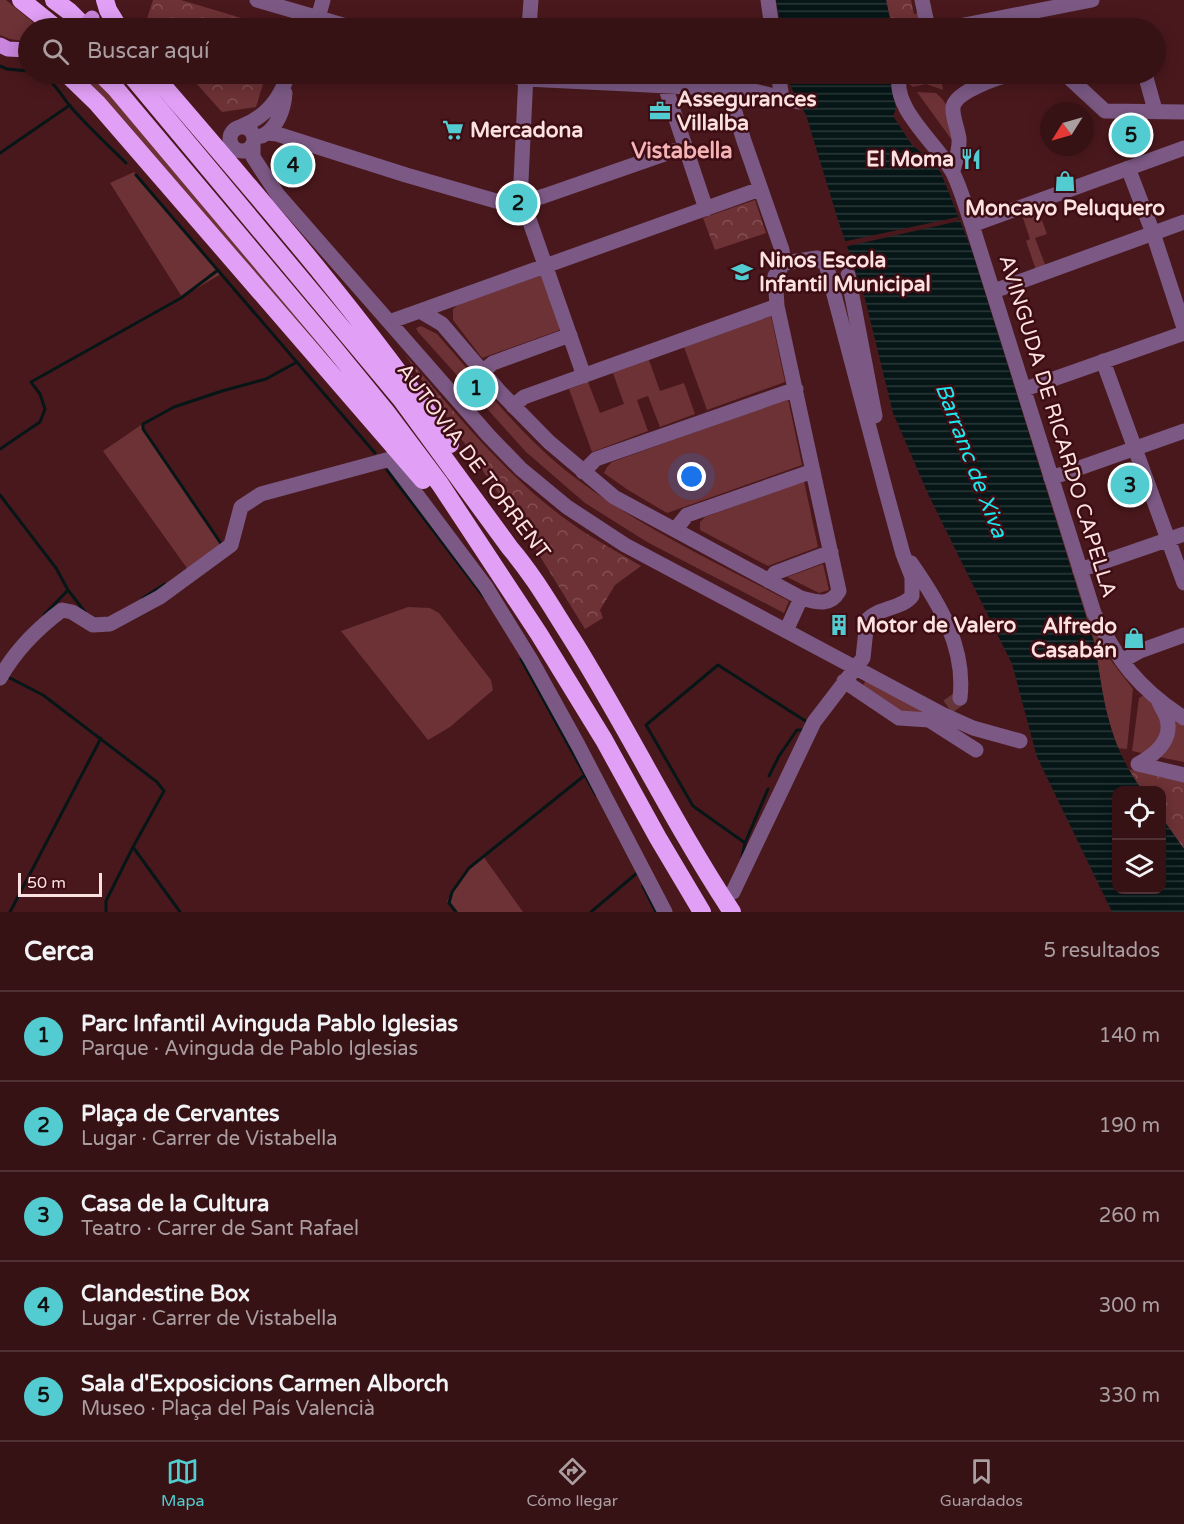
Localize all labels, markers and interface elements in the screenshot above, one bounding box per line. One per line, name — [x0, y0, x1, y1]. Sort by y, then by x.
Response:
search box — [18, 18, 1166, 84]
icon: search — [39, 35, 72, 68]
text: Buscar aquí — [87, 38, 209, 64]
place label: Assegurances Villalba — [677, 87, 816, 136]
office icon: Assegurances Villalba — [648, 99, 672, 123]
north arrow — [1040, 102, 1094, 156]
pin: 5 — [1112, 112, 1150, 158]
supermarket icon: Mercadona — [441, 118, 465, 142]
place label: Mercadona — [470, 118, 583, 143]
district label: Vistabella — [631, 138, 733, 164]
pin: 4 — [274, 142, 312, 188]
place label: El Moma — [866, 147, 954, 172]
restaurant icon: El Moma — [959, 147, 983, 171]
shop icon: Moncayo Peluquero — [1053, 169, 1077, 193]
pin: 2 — [498, 180, 538, 226]
place label: Moncayo Peluquero — [965, 196, 1165, 221]
place label: Ninos Escola Infantil Municipal — [759, 248, 931, 297]
street label: AVINGUDA DE RICARDO CAPELLA — [993, 252, 1122, 600]
school or university icon: Ninos Escola Infantil Municipal — [730, 260, 754, 284]
street label: AUTOVIA DE TORRENT — [392, 358, 556, 564]
pin: 1 — [456, 366, 496, 410]
water label: Barranc de Xiva — [930, 379, 1013, 542]
your location — [677, 462, 706, 491]
pin: 3 — [1110, 462, 1150, 508]
building icon: Motor de Valero — [827, 613, 851, 637]
place label: Motor de Valero — [856, 613, 1016, 638]
place label: Alfredo Casabán — [1031, 614, 1117, 663]
shop icon: Alfredo Casabán — [1122, 626, 1146, 650]
map controls — [1112, 786, 1166, 894]
button: locate — [1112, 786, 1166, 840]
button: layers — [1112, 840, 1166, 894]
scale bar — [18, 870, 102, 898]
text: 50 m — [27, 873, 66, 893]
text: Cerca — [24, 936, 94, 967]
text: 5 resultados — [1044, 939, 1160, 963]
text: Parc Infantil Avinguda Pablo Iglesias — [81, 1011, 458, 1037]
text: 1 — [37, 1024, 50, 1048]
text: 140 m — [1099, 1024, 1160, 1048]
text: Parque · Avinguda de Pablo Iglesias — [81, 1037, 418, 1061]
text: Plaça de Cervantes — [81, 1101, 279, 1127]
text: 2 — [37, 1114, 50, 1138]
text: 190 m — [1099, 1114, 1160, 1138]
text: Lugar · Carrer de Vistabella — [81, 1127, 338, 1151]
text: Casa de la Cultura — [81, 1191, 269, 1217]
text: 3 — [37, 1204, 50, 1228]
text: 260 m — [1099, 1204, 1160, 1228]
text: Teatro · Carrer de Sant Rafael — [81, 1217, 359, 1241]
text: Clandestine Box — [81, 1281, 250, 1307]
text: 4 — [37, 1294, 50, 1318]
text: 300 m — [1099, 1294, 1160, 1318]
text: Lugar · Carrer de Vistabella — [81, 1307, 338, 1331]
text: Sala d'Exposicions Carmen Alborch — [81, 1371, 449, 1397]
text: 5 — [37, 1384, 50, 1408]
text: 330 m — [1099, 1384, 1160, 1408]
text: Museo · Plaça del País Valencià — [81, 1397, 375, 1421]
tab: Mapa — [161, 1455, 204, 1511]
tab: Cómo llegar — [526, 1455, 618, 1511]
tab: Guardados — [940, 1455, 1023, 1511]

